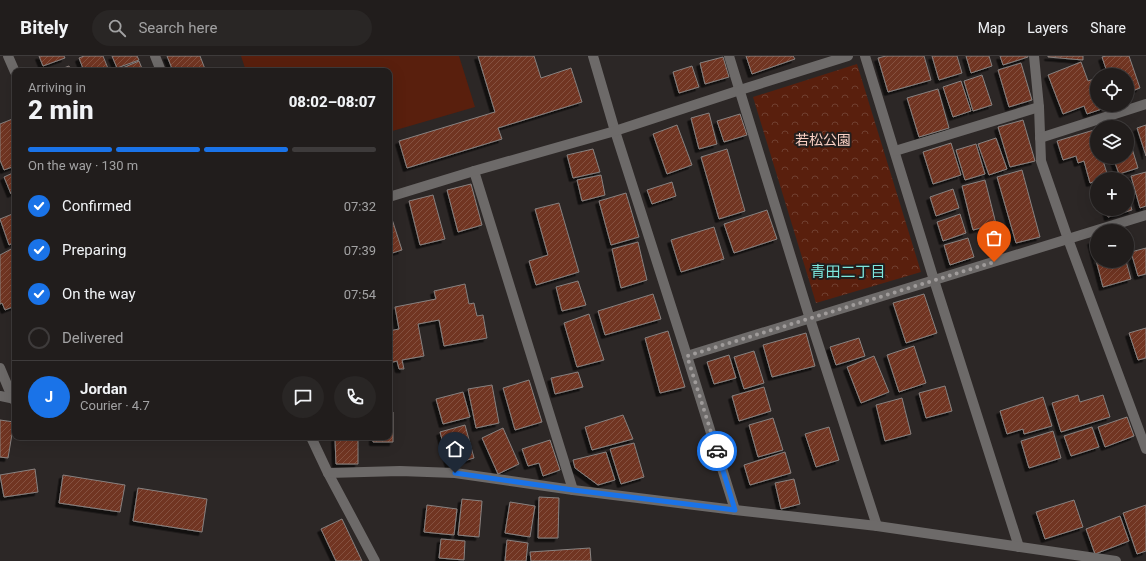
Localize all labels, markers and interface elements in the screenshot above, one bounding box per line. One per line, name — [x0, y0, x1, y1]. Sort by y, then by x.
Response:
search box — [92, 10, 372, 46]
text: Bitely — [20, 16, 68, 39]
icon: search — [106, 17, 128, 39]
text: Search here — [138, 19, 217, 37]
text: Map — [978, 20, 1005, 36]
text: Layers — [1027, 20, 1068, 36]
text: Share — [1090, 20, 1126, 36]
map controls — [1090, 68, 1134, 268]
button: locate — [1090, 68, 1134, 112]
text: Arriving in — [28, 80, 86, 95]
text: 08:02–08:07 — [289, 93, 376, 111]
text: 2 min — [28, 95, 94, 125]
button: layers — [1090, 120, 1134, 164]
park label: 若松公園 — [795, 132, 851, 148]
text: On the way · 130 m — [28, 158, 138, 173]
button: + — [1090, 172, 1134, 216]
icon: check — [28, 195, 50, 217]
text: Confirmed — [62, 197, 132, 215]
text: 07:32 — [344, 199, 376, 214]
pin — [977, 221, 1011, 262]
button: − — [1090, 224, 1134, 268]
icon: bag — [983, 227, 1005, 249]
icon: check — [28, 239, 50, 261]
text: Preparing — [62, 241, 126, 259]
text: 07:39 — [344, 243, 376, 258]
district label: 青田二丁目 — [810, 263, 886, 281]
icon: check — [28, 283, 50, 305]
text: On the way — [62, 285, 136, 303]
text: 07:54 — [344, 287, 376, 302]
text: Delivered — [62, 329, 124, 347]
button: chat — [282, 376, 324, 418]
button: phone — [334, 376, 376, 418]
text: Jordan — [80, 380, 127, 398]
text: J — [45, 388, 53, 406]
text: Courier · 4.7 — [80, 398, 150, 413]
courier — [697, 431, 737, 471]
pin — [438, 432, 472, 473]
icon: home — [444, 438, 466, 460]
icon: car — [706, 440, 728, 462]

